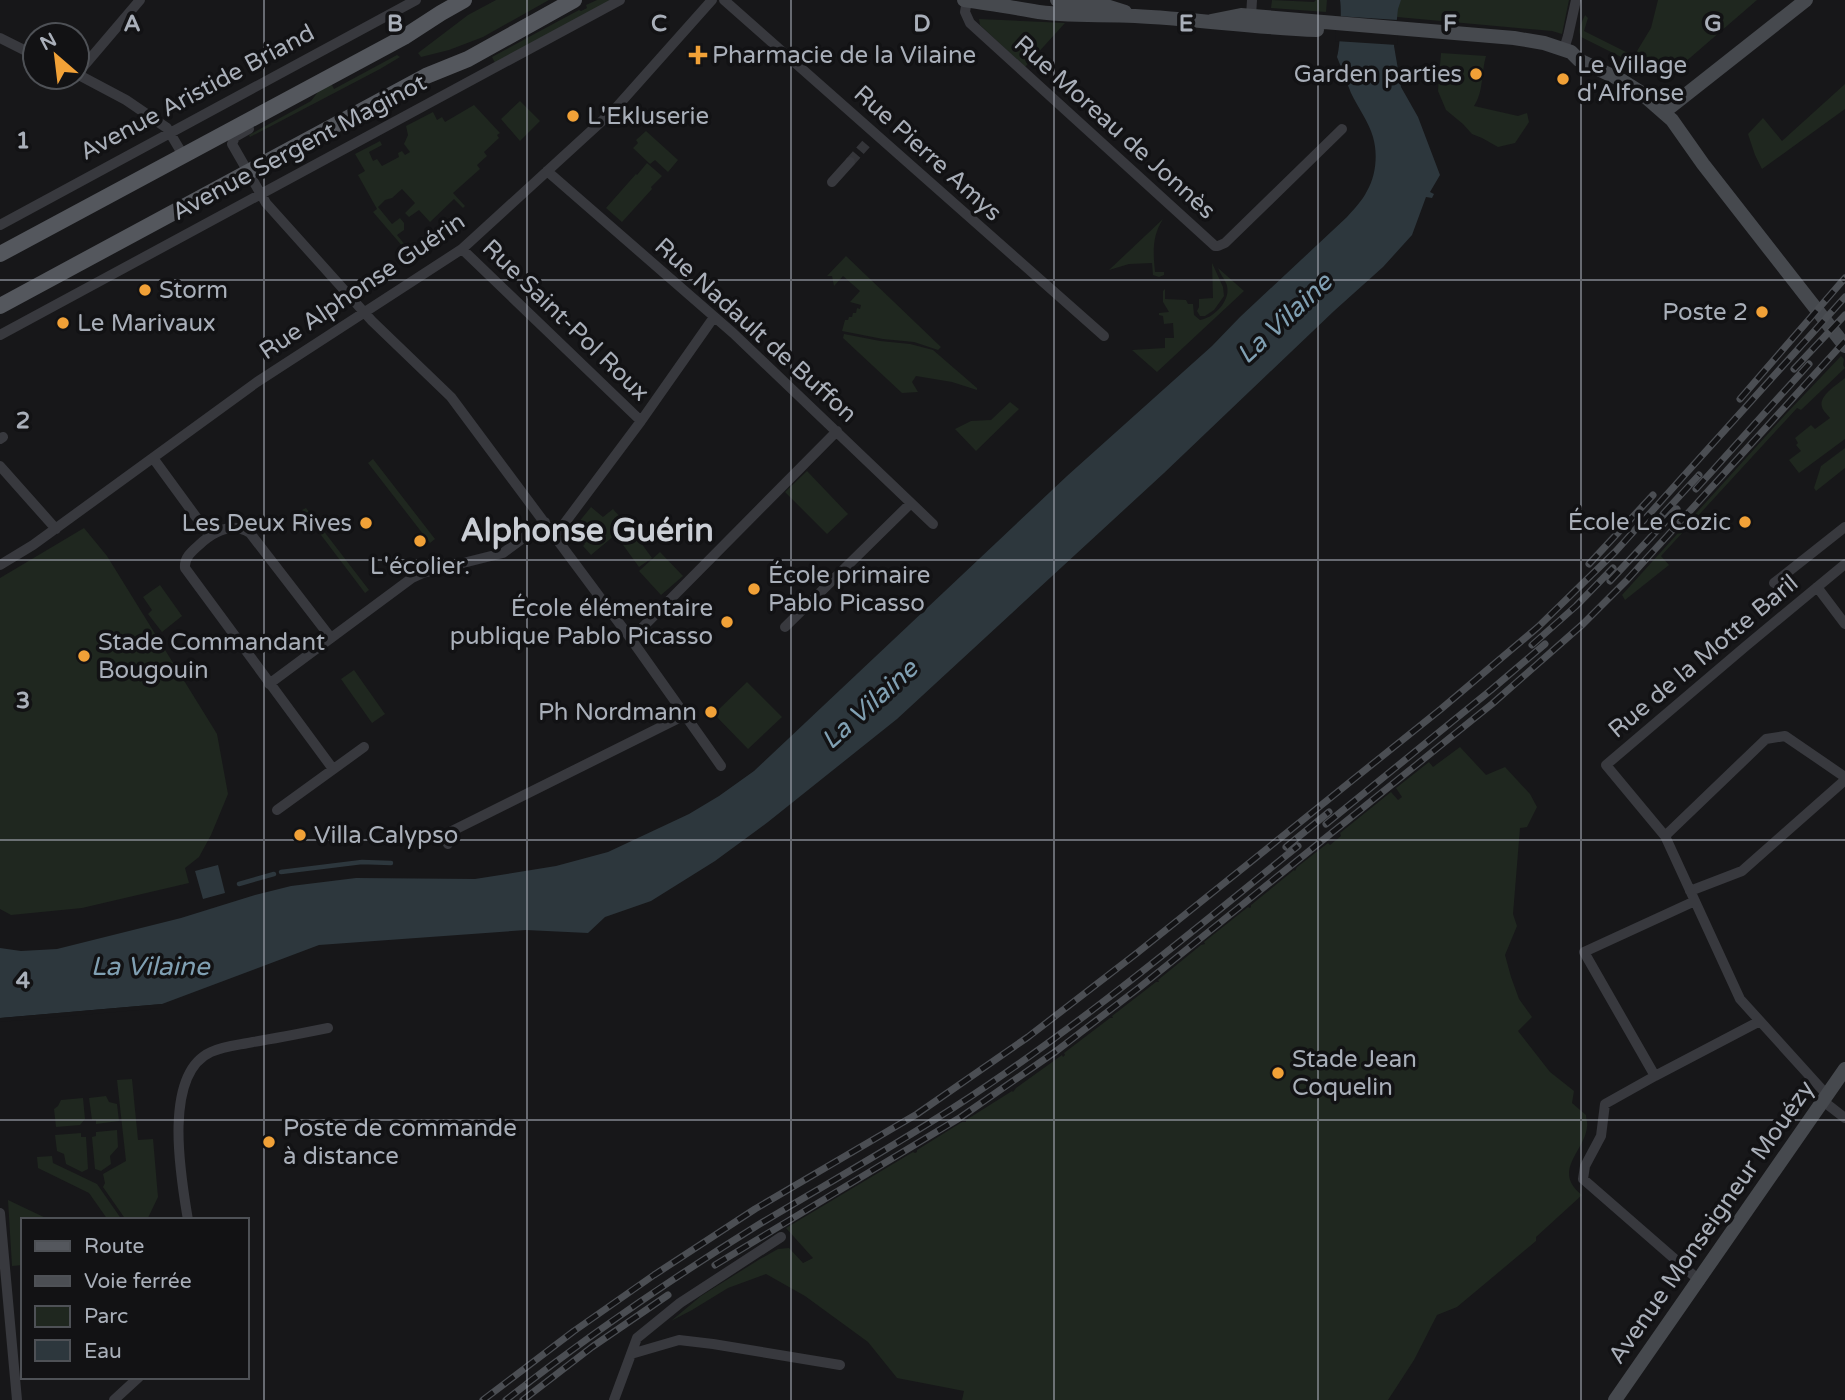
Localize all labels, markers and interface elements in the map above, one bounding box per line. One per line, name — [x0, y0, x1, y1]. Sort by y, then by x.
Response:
text: B — [387, 10, 403, 38]
text: C — [651, 10, 667, 38]
text: D — [913, 10, 931, 38]
text: E — [1179, 10, 1193, 38]
text: F — [1443, 10, 1457, 38]
text: G — [1704, 10, 1722, 38]
street label: Avenue Aristide Briand — [75, 18, 319, 166]
north arrow — [21, 21, 91, 91]
text: N — [37, 29, 60, 55]
street label: Rue Moreau de Jonnès — [1008, 29, 1221, 225]
place label: Pharmacie de la Vilaine — [712, 41, 976, 70]
marker: Pharmacie de la Vilaine — [690, 47, 706, 63]
place label: Le Village d'Alfonse — [1577, 51, 1687, 108]
place label: Garden parties — [1294, 60, 1462, 89]
marker: Garden parties — [1468, 66, 1484, 82]
street label: Avenue Sergent Maginot — [167, 68, 431, 227]
marker: Le Village d'Alfonse — [1555, 71, 1571, 87]
street label: Rue Pierre Amys — [848, 79, 1008, 227]
place label: L'Ekluserie — [587, 102, 709, 131]
marker: L'Ekluserie — [565, 108, 581, 124]
text: 1 — [16, 127, 30, 155]
street label: Rue Alphonse Guérin — [254, 207, 471, 366]
street label: Rue Nadault de Buffon — [649, 232, 863, 429]
street label: Rue Saint-Pol Roux — [476, 233, 655, 407]
water label: La Vilaine — [1230, 266, 1339, 370]
place label: Storm — [159, 276, 228, 305]
marker: Storm — [137, 282, 153, 298]
place label: Poste 2 — [1662, 298, 1748, 327]
marker: Poste 2 — [1754, 304, 1770, 320]
place label: Le Marivaux — [77, 309, 216, 338]
marker: Le Marivaux — [55, 315, 71, 331]
text: 2 — [16, 407, 30, 435]
place label: École Le Cozic — [1568, 507, 1731, 537]
place label: Les Deux Rives — [181, 509, 352, 538]
district label: Alphonse Guérin — [460, 512, 714, 550]
marker: École Le Cozic — [1737, 514, 1753, 530]
marker: Les Deux Rives — [358, 515, 374, 531]
marker: L'écolier. — [412, 533, 428, 549]
place label: L'écolier. — [370, 552, 470, 581]
place label: École primaire Pablo Picasso — [768, 560, 930, 618]
street label: Rue de la Motte Baril — [1603, 569, 1804, 744]
marker: École primaire Pablo Picasso — [746, 581, 762, 597]
place label: École élémentaire publique Pablo Picasso — [450, 593, 713, 651]
marker: École élémentaire publique Pablo Picasso — [719, 614, 735, 630]
place label: Stade Commandant Bougouin — [98, 628, 325, 685]
marker: Stade Commandant Bougouin — [76, 648, 92, 664]
water label: La Vilaine — [815, 652, 925, 756]
text: 3 — [16, 687, 30, 715]
place label: Ph Nordmann — [538, 698, 697, 727]
marker: Ph Nordmann — [703, 704, 719, 720]
place label: Villa Calypso — [314, 821, 458, 850]
marker: Villa Calypso — [292, 827, 308, 843]
water label: La Vilaine — [91, 951, 211, 982]
text: 4 — [16, 967, 31, 995]
place label: Stade Jean Coquelin — [1292, 1045, 1417, 1102]
marker: Stade Jean Coquelin — [1270, 1065, 1286, 1081]
street label: Avenue Monseigneur Mouézy — [1602, 1075, 1821, 1370]
place label: Poste de commande à distance — [283, 1114, 517, 1171]
marker: Poste de commande à distance — [261, 1134, 277, 1150]
legend — [21, 1218, 248, 1379]
text: Route — [84, 1234, 144, 1259]
text: Voie ferrée — [84, 1269, 192, 1294]
text: Parc — [84, 1304, 128, 1329]
text: Eau — [84, 1339, 122, 1364]

